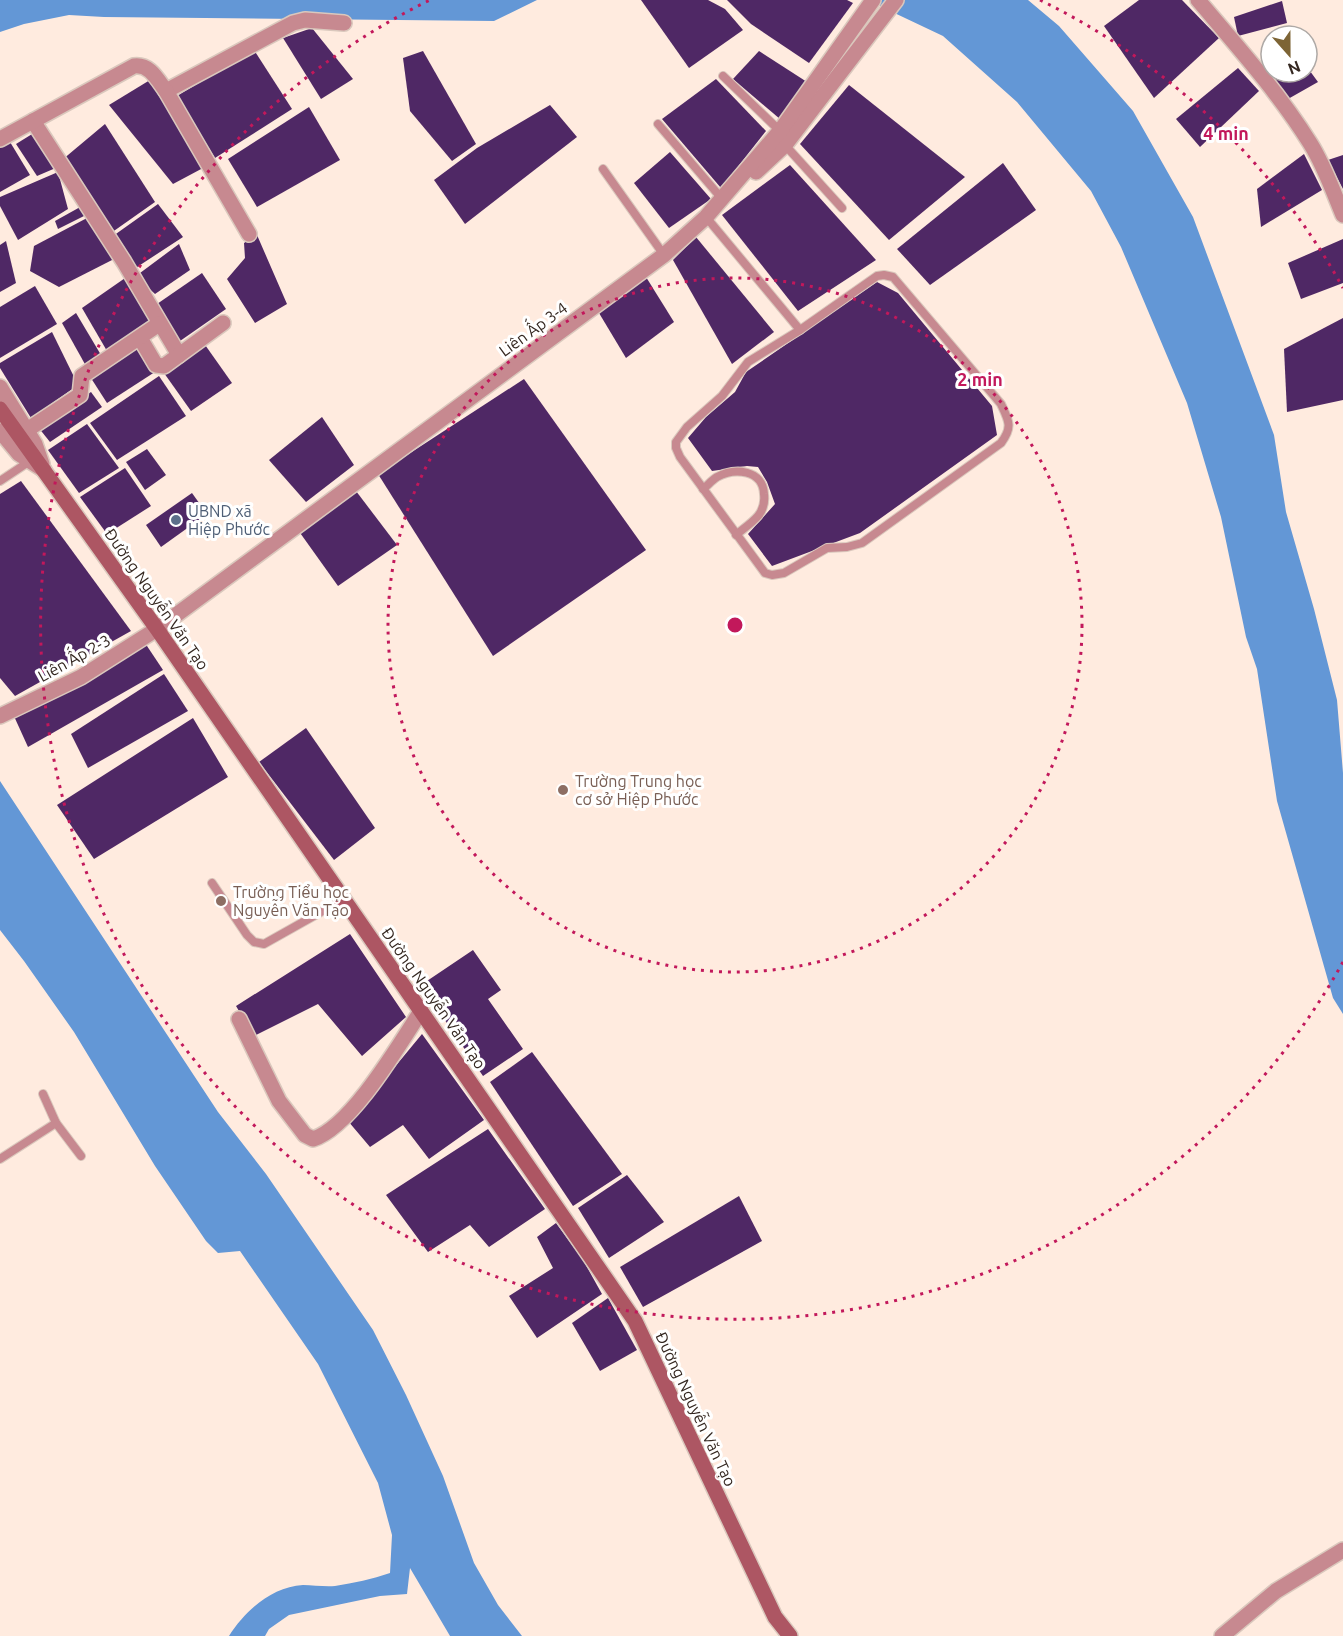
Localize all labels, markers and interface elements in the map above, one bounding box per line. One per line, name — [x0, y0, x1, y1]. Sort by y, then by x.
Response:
north arrow — [1259, 24, 1319, 84]
text: N — [1286, 57, 1303, 79]
text: 4 min — [1203, 123, 1249, 143]
street label: Liên Ấp 3-4 — [492, 294, 571, 360]
text: 2 min — [957, 369, 1003, 389]
place label: UBND xã Hiệp Phước — [188, 502, 270, 538]
marker: UBND xã Hiệp Phước — [169, 513, 183, 527]
street label: Đường Nguyễn Văn Tạo — [101, 523, 215, 673]
centre of rings — [725, 615, 745, 635]
street label: Liên Ấp 2-3 — [32, 626, 113, 685]
place label: Trường Trung học cơ sở Hiệp Phước — [575, 772, 702, 808]
marker: Trường Trung học cơ sở Hiệp Phước — [556, 783, 570, 797]
place label: Trường Tiểu học Nguyễn Văn Tạo — [233, 883, 350, 919]
marker: Trường Tiểu học Nguyễn Văn Tạo — [214, 894, 228, 908]
street label: Đường Nguyễn Văn Tạo — [378, 922, 492, 1072]
street label: Đường Nguyễn Văn Tạo — [652, 1328, 742, 1489]

